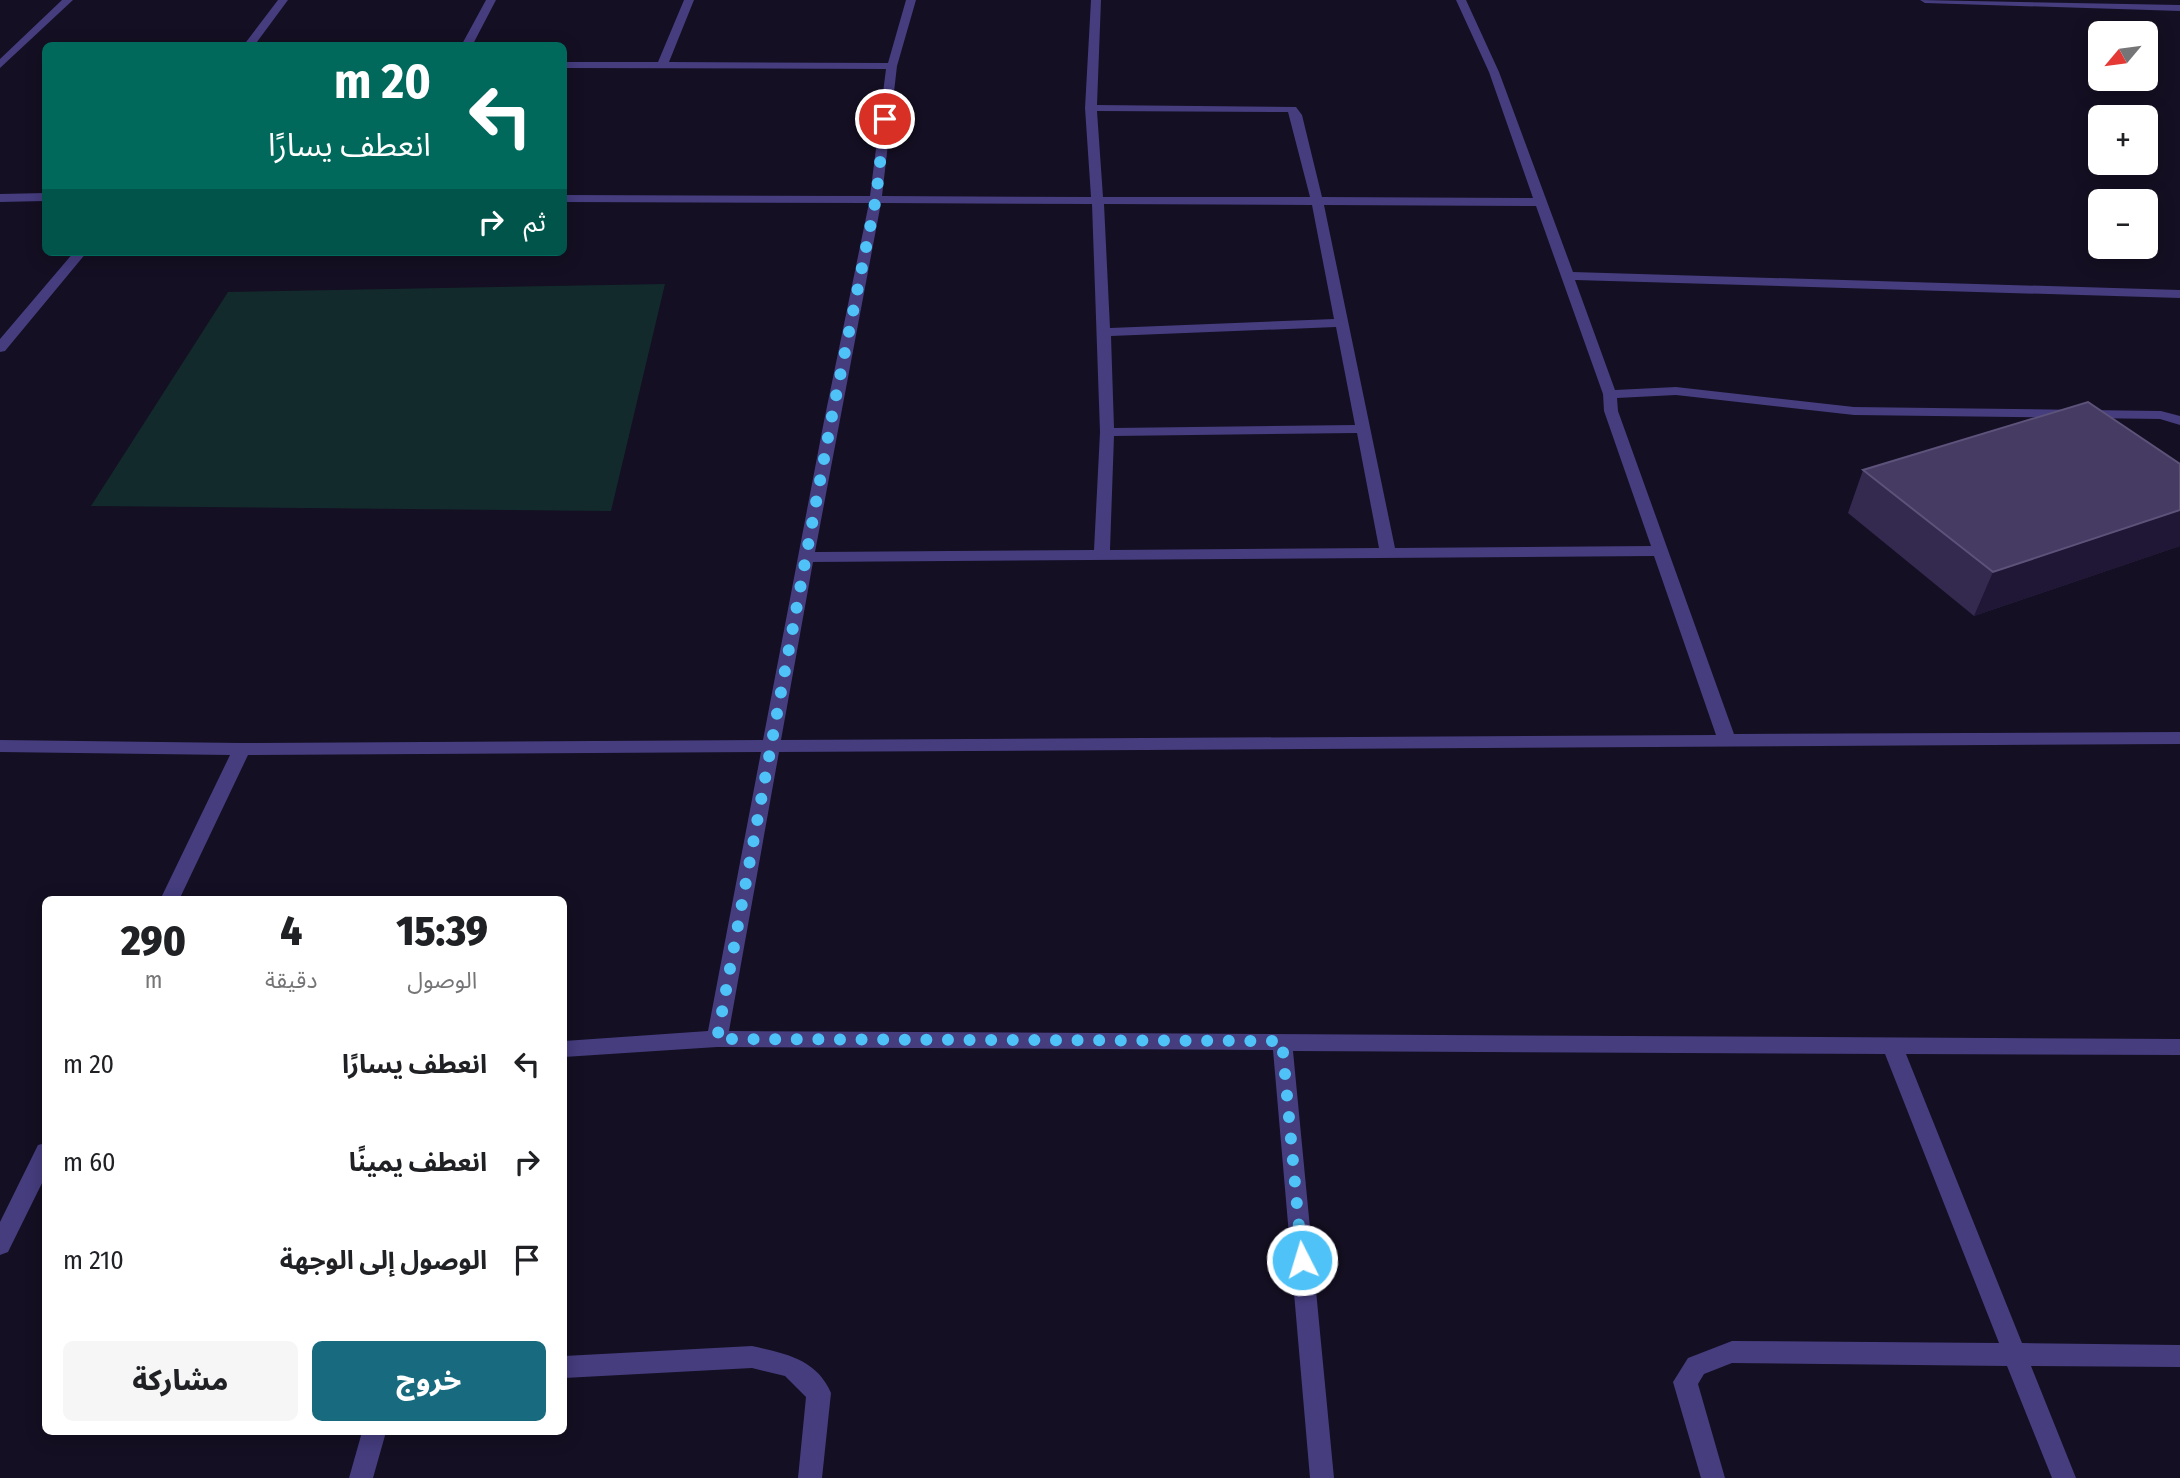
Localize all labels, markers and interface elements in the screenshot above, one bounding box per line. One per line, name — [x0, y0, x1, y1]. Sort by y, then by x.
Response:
north arrow — [2088, 21, 2158, 91]
map controls — [2088, 21, 2158, 259]
text: 20 m — [334, 52, 431, 111]
icon: left — [455, 70, 546, 161]
pin — [855, 89, 915, 149]
icon: arrive — [866, 100, 904, 138]
button: + — [2088, 105, 2158, 175]
text: انعطف يسارًا — [268, 126, 431, 164]
button: − — [2088, 189, 2158, 259]
icon: right — [472, 203, 510, 241]
text: ثم — [524, 207, 546, 238]
text: 4 — [280, 906, 302, 956]
text: 15:39 — [396, 906, 488, 956]
text: 290 — [121, 916, 186, 966]
text: m — [145, 966, 162, 994]
text: دقيقة — [265, 966, 317, 994]
text: الوصول — [407, 966, 477, 994]
icon: left — [508, 1045, 546, 1083]
text: 20 m — [63, 1049, 114, 1080]
text: انعطف يسارًا — [342, 1049, 487, 1080]
icon: right — [508, 1143, 546, 1181]
text: 60 m — [63, 1147, 116, 1178]
text: انعطف يمينًا — [349, 1147, 487, 1178]
position arrow — [1265, 1223, 1339, 1297]
icon: arrive — [508, 1241, 546, 1279]
text: 210 m — [63, 1245, 124, 1276]
text: الوصول إلى الوجهة — [280, 1245, 487, 1276]
button: مشاركة — [63, 1341, 298, 1421]
button: خروج — [312, 1341, 546, 1421]

